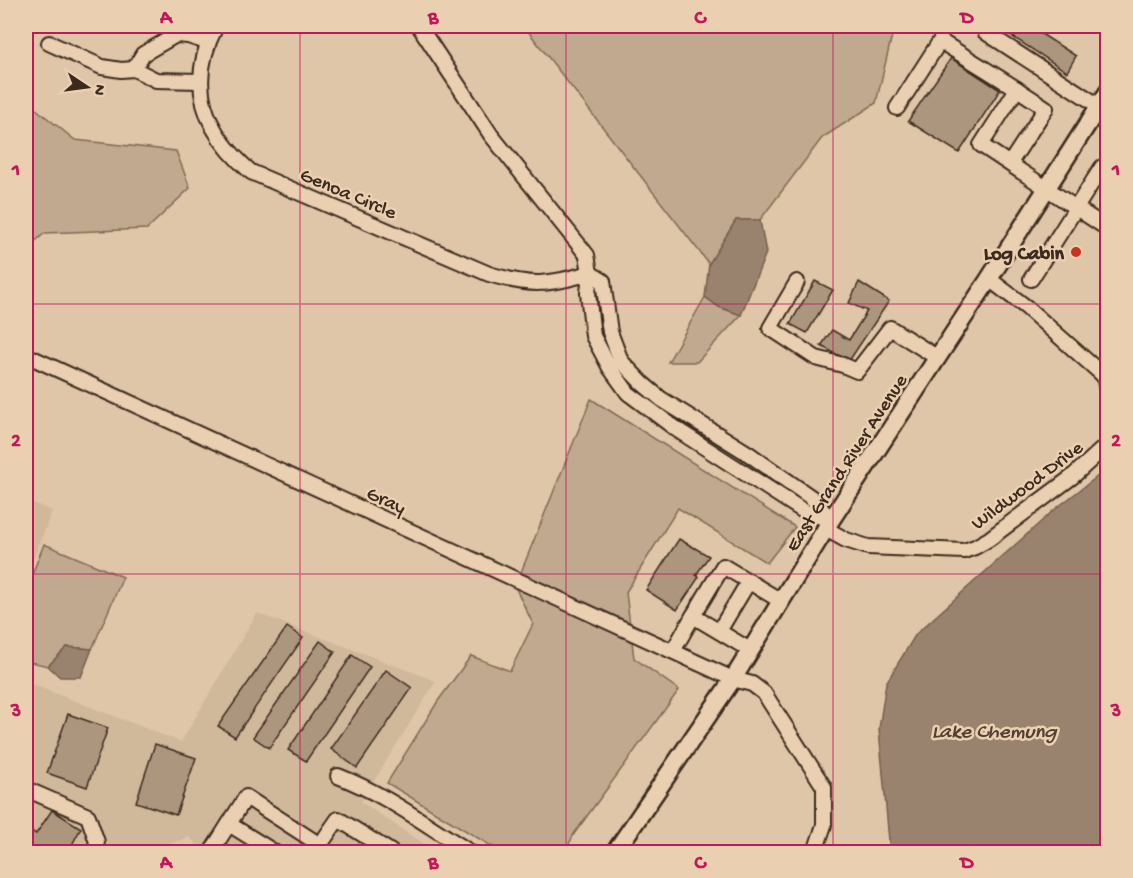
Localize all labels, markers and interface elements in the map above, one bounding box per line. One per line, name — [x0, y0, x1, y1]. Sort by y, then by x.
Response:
text: A — [159, 8, 174, 31]
text: B — [427, 8, 439, 31]
text: C — [694, 8, 708, 31]
text: D — [958, 8, 974, 31]
north arrow — [57, 57, 117, 117]
text: N — [88, 82, 109, 97]
text: 1 — [11, 160, 20, 183]
text: 1 — [1111, 160, 1120, 183]
street label: Genoa Circle — [296, 165, 400, 226]
place label: Log Cabin — [984, 244, 1064, 267]
marker: Log Cabin — [1069, 245, 1083, 259]
street label: East Grand River Avenue — [782, 370, 914, 557]
text: 2 — [11, 431, 21, 454]
text: 2 — [1111, 431, 1121, 454]
street label: Wildwood Drive — [968, 437, 1089, 536]
street label: Gray — [362, 483, 409, 521]
text: 3 — [10, 701, 21, 724]
text: 3 — [1110, 701, 1121, 724]
water label: Lake Chemung — [932, 721, 1058, 746]
text: A — [159, 853, 174, 876]
text: B — [427, 853, 439, 876]
text: C — [694, 853, 708, 876]
text: D — [958, 853, 974, 876]

